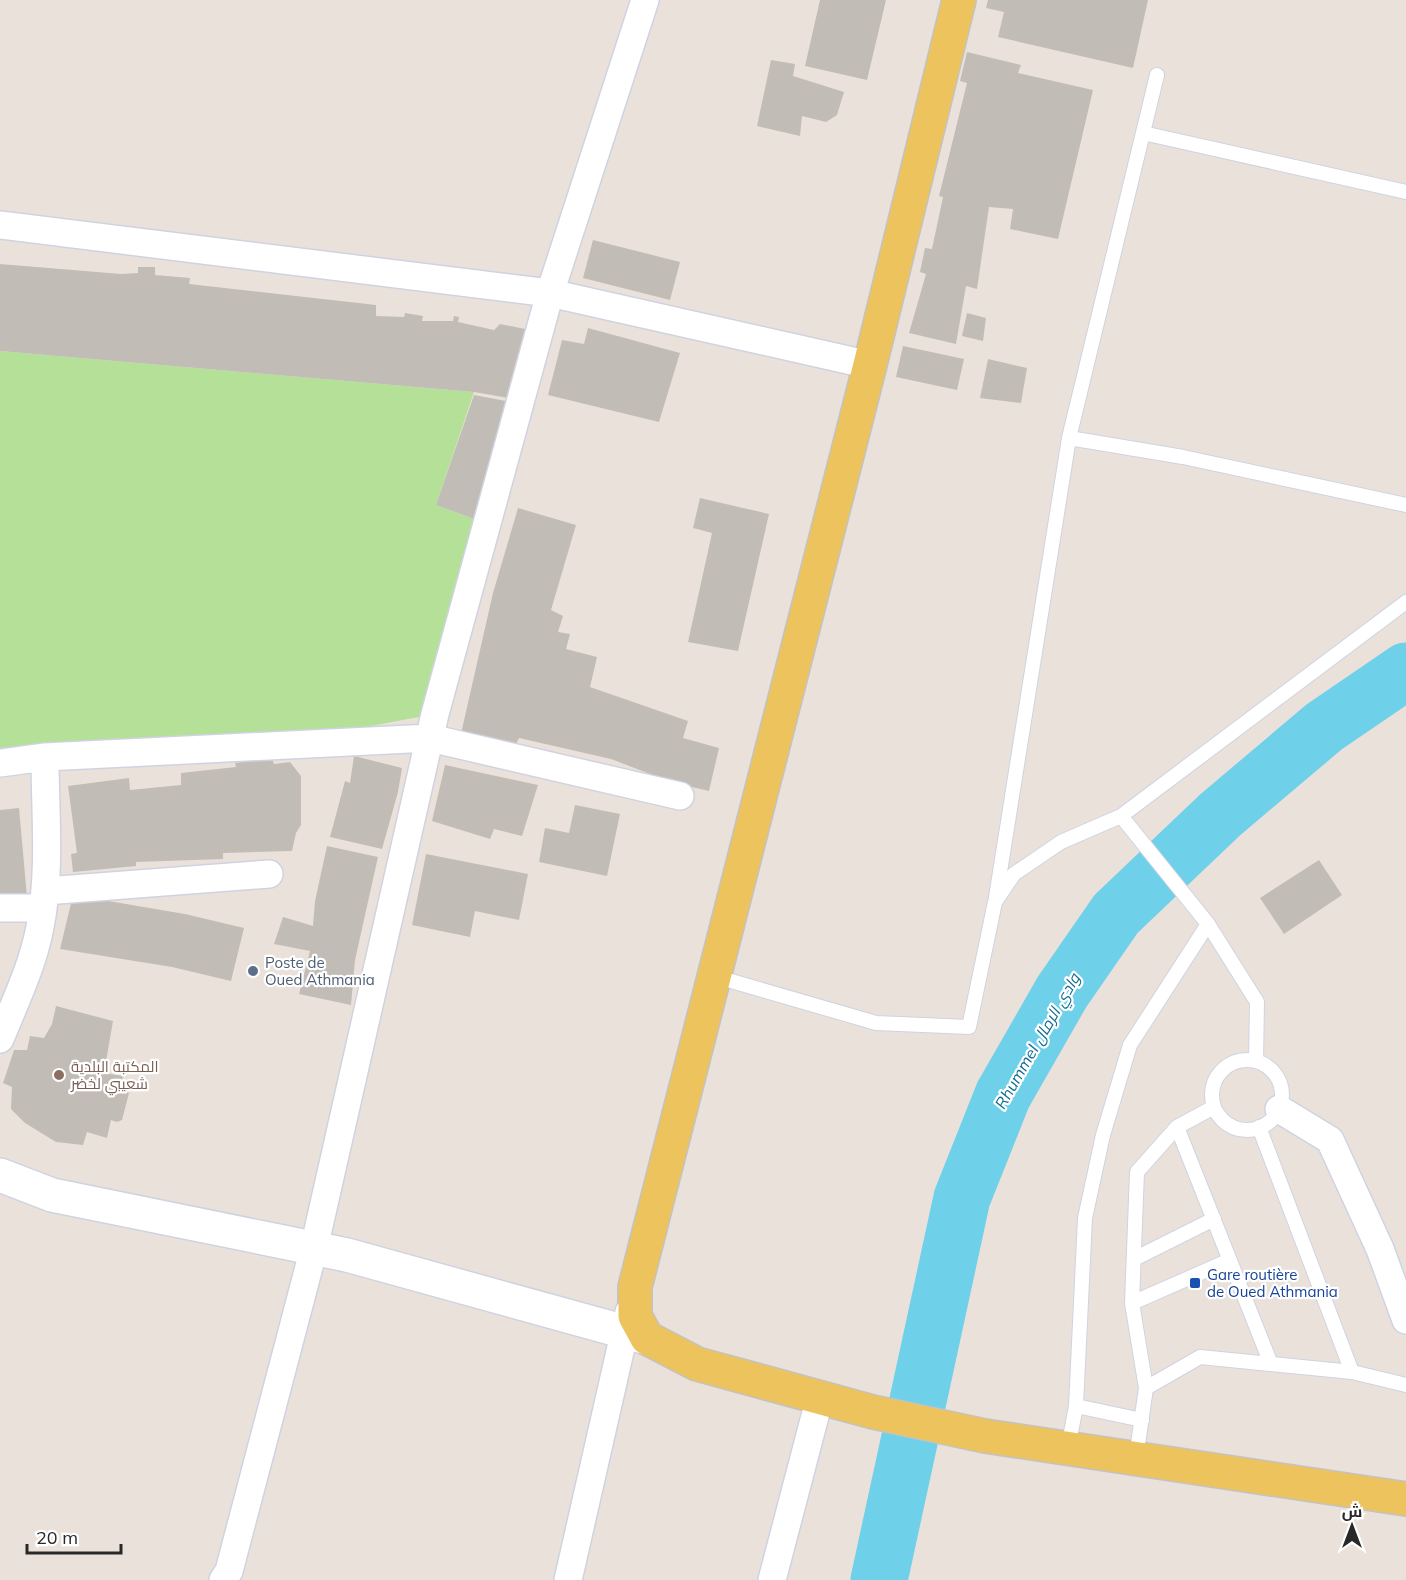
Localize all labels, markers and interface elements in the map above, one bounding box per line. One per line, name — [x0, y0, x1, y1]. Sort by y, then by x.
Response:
place label: Poste de Oued Athmania — [265, 953, 375, 989]
marker: Poste de Oued Athmania — [246, 964, 260, 978]
water label: Rhummel وادي الرمال — [990, 969, 1087, 1114]
place label: المكتبة البلدية شعيبي لخضر — [70, 1057, 158, 1096]
marker: المكتبة البلدية شعيبي لخضر — [52, 1068, 66, 1082]
place label: Gare routière de Oued Athmania — [1207, 1265, 1338, 1301]
marker: Gare routière de Oued Athmania — [1188, 1276, 1202, 1290]
north arrow — [1322, 1496, 1382, 1556]
text: ش — [1342, 1501, 1362, 1521]
scale bar — [27, 1517, 122, 1555]
text: 20 m — [36, 1526, 78, 1549]

